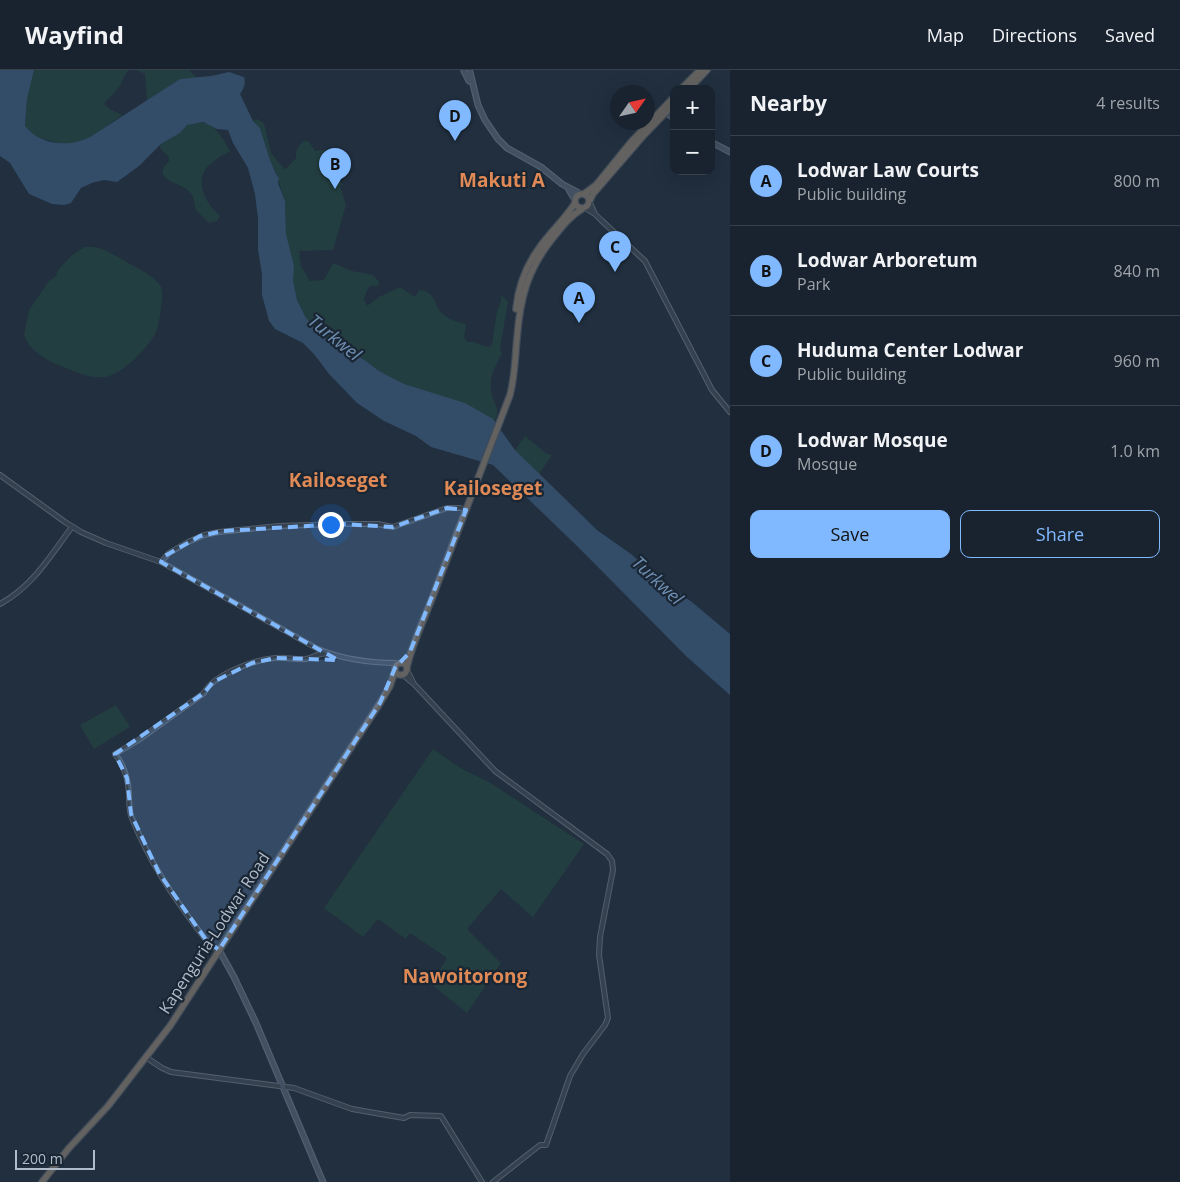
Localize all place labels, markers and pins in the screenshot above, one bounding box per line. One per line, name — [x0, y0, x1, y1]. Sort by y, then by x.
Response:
pin: D — [439, 100, 471, 141]
pin: B — [319, 148, 351, 189]
pin: C — [599, 231, 631, 272]
pin: A — [563, 282, 595, 323]

